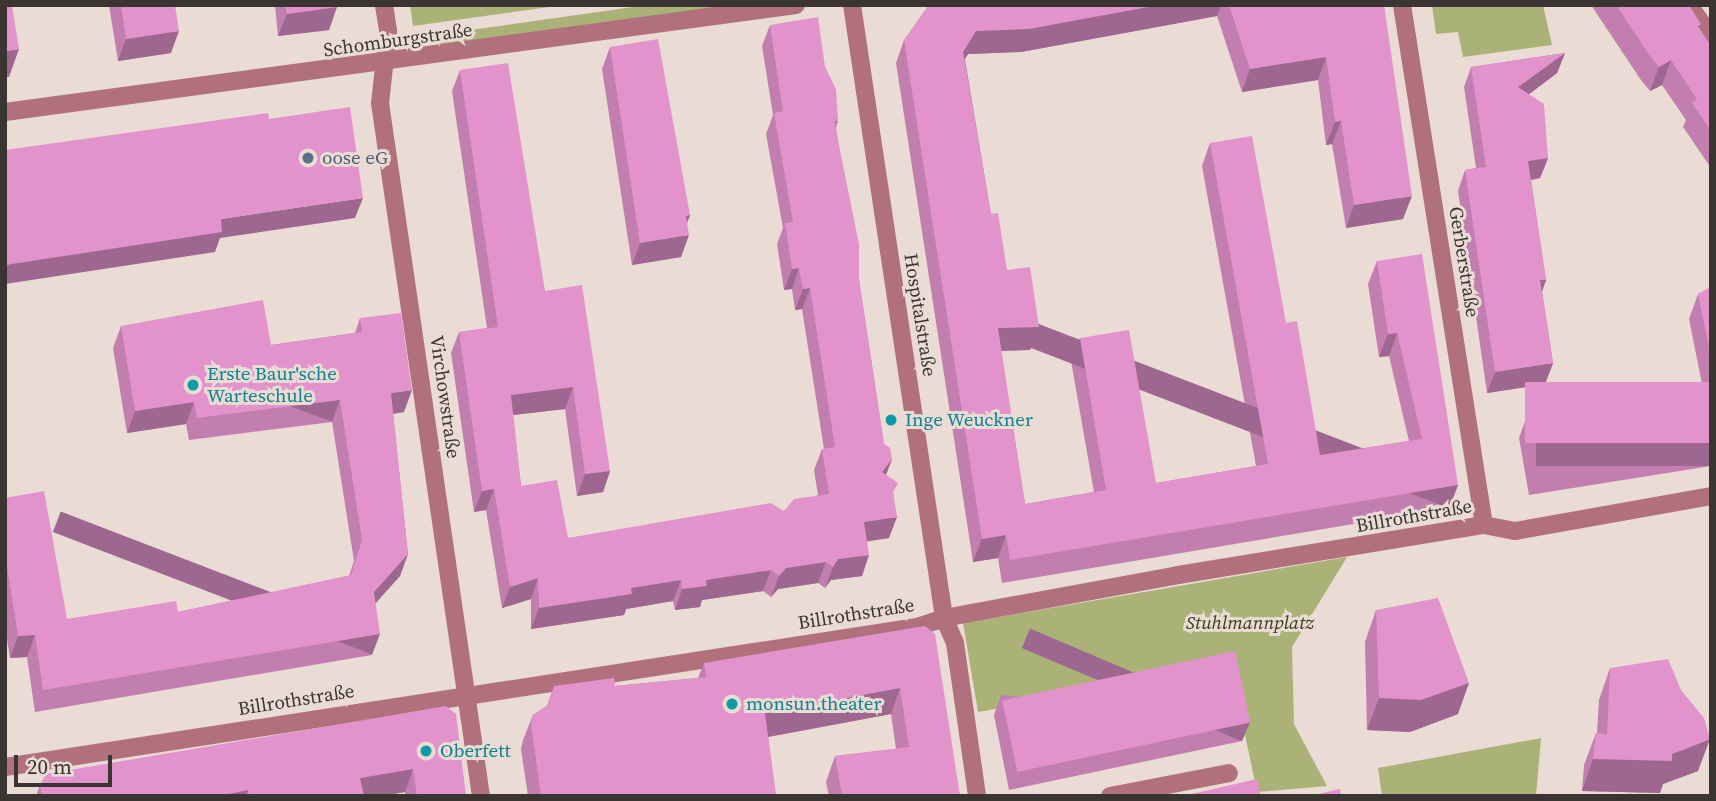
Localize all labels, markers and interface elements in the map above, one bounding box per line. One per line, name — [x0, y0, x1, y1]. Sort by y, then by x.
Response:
street label: Schomburgstraße — [322, 18, 474, 62]
place label: oose eG — [322, 147, 388, 169]
marker: oose eG — [300, 150, 316, 166]
street label: Gerberstraße — [1444, 205, 1484, 319]
street label: Hospitalstraße — [899, 252, 941, 378]
street label: Virchowstraße — [425, 334, 465, 460]
place label: Erste Baur'sche Warteschule — [207, 363, 337, 407]
marker: Erste Baur'sche Warteschule — [185, 377, 201, 393]
place label: Inge Weuckner — [905, 409, 1034, 431]
marker: Inge Weuckner — [883, 412, 899, 428]
street label: Billrothstraße — [1354, 495, 1474, 537]
street label: Billrothstraße — [796, 594, 916, 634]
park label: Stuhlmannplatz — [1186, 612, 1314, 634]
street label: Billrothstraße — [236, 680, 356, 720]
place label: monsun.theater — [746, 693, 882, 715]
marker: monsun.theater — [724, 696, 740, 712]
place label: Oberfett — [440, 740, 511, 762]
scale bar — [18, 742, 116, 786]
marker: Oberfett — [418, 743, 434, 759]
text: 20 m — [27, 752, 72, 781]

